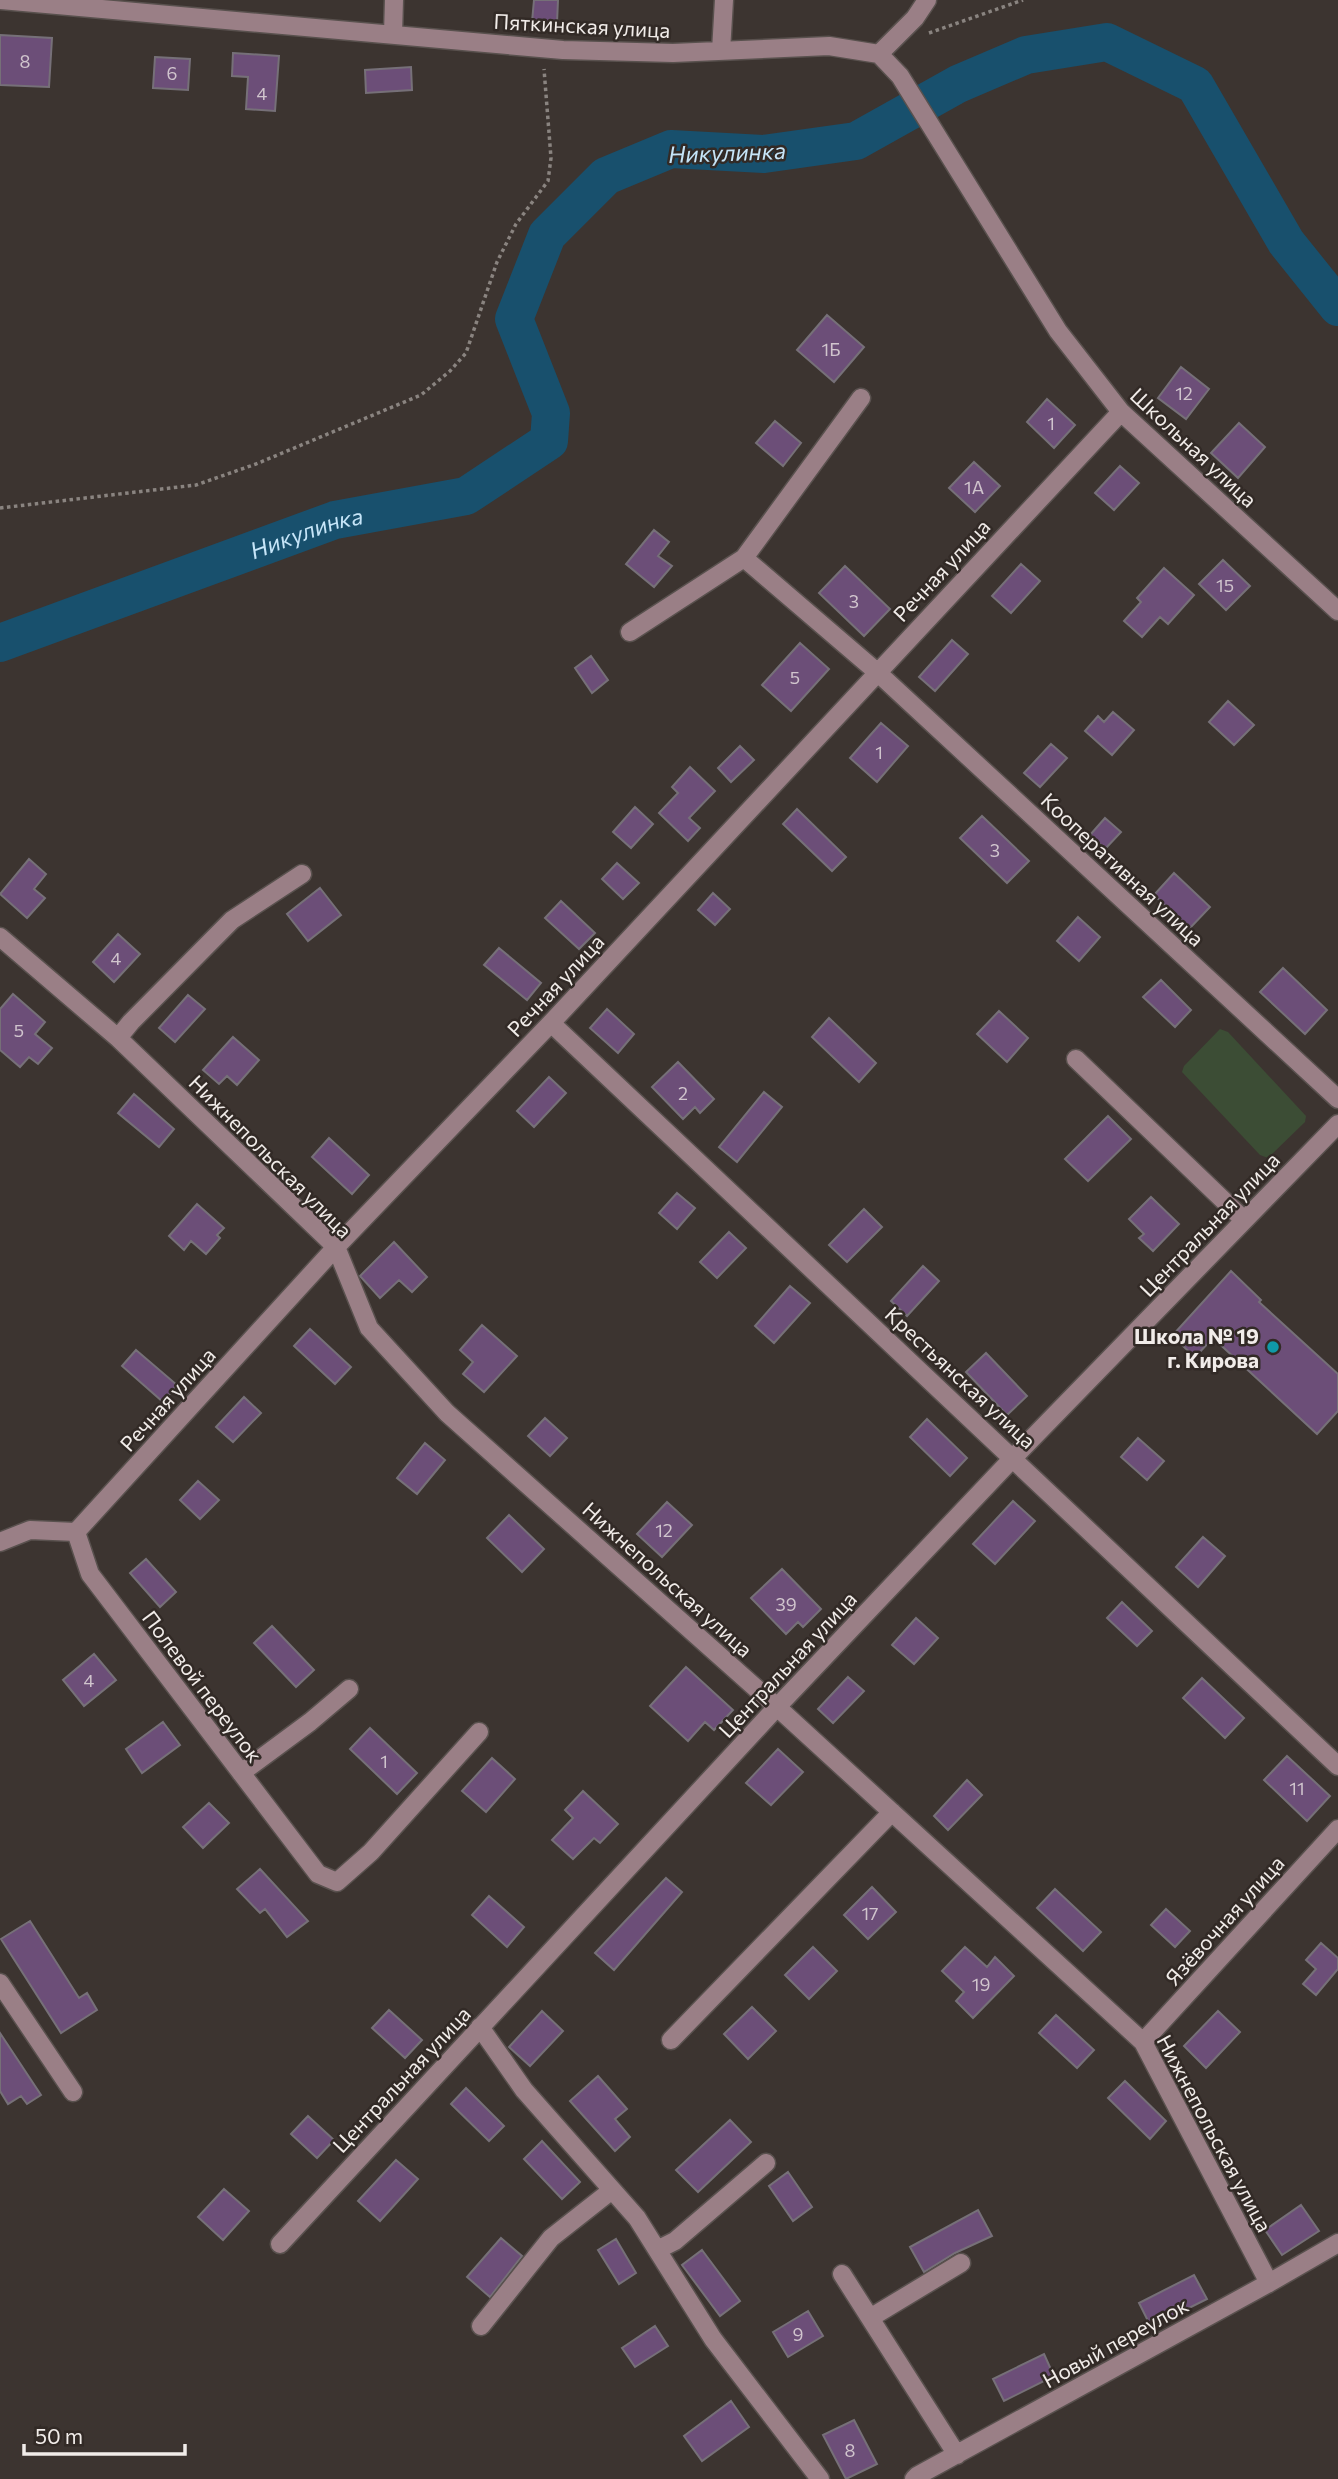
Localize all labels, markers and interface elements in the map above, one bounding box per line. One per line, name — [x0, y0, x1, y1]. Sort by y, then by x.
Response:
street label: Пяткинская улица — [493, 8, 671, 42]
house number: 8 — [20, 50, 31, 72]
house number: 6 — [167, 62, 177, 84]
house number: 4 — [257, 82, 268, 104]
water label: Никулинка — [668, 136, 786, 168]
house number: 1Б — [822, 338, 840, 360]
street label: Школьная улица — [1126, 382, 1262, 512]
house number: 12 — [1175, 382, 1193, 404]
house number: 1 — [1047, 412, 1055, 434]
house number: 1А — [964, 476, 984, 498]
water label: Никулинка — [246, 501, 365, 564]
street label: Речная улица — [887, 514, 995, 626]
house number: 15 — [1216, 574, 1234, 596]
house number: 3 — [849, 590, 859, 612]
house number: 5 — [790, 666, 800, 688]
house number: 1 — [875, 741, 883, 763]
street label: Кооперативная улица — [1037, 787, 1209, 951]
house number: 3 — [990, 839, 1000, 861]
street label: Речная улица — [501, 929, 609, 1041]
house number: 4 — [111, 947, 122, 969]
house number: 5 — [14, 1019, 24, 1041]
street label: Нижнепольская улица — [184, 1069, 358, 1243]
house number: 2 — [678, 1082, 688, 1104]
street label: Центральная улица — [1134, 1147, 1284, 1301]
street label: Крестьянская улица — [881, 1301, 1041, 1453]
place label: Школа № 19 г. Кирова — [1134, 1323, 1259, 1372]
marker: Школа № 19 г. Кирова — [1265, 1339, 1281, 1355]
street label: Речная улица — [114, 1342, 220, 1456]
street label: Нижнепольская улица — [578, 1496, 758, 1662]
house number: 12 — [655, 1519, 673, 1541]
street label: Центральная улица — [713, 1586, 861, 1742]
house number: 39 — [775, 1593, 797, 1615]
street label: Полевой переулок — [138, 1605, 268, 1767]
house number: 4 — [84, 1669, 95, 1691]
house number: 1 — [380, 1750, 388, 1772]
house number: 11 — [1289, 1777, 1305, 1799]
street label: Язёвочная улица — [1159, 1850, 1289, 1990]
house number: 17 — [861, 1902, 879, 1924]
house number: 19 — [972, 1973, 990, 1995]
street label: Центральная улица — [327, 2001, 475, 2157]
street label: Нижнепольская улица — [1152, 2030, 1278, 2236]
street label: Новый переулок — [1038, 2292, 1192, 2392]
house number: 9 — [793, 2323, 803, 2345]
scale bar — [24, 2412, 186, 2456]
text: 50 m — [35, 2423, 83, 2448]
house number: 8 — [845, 2439, 856, 2461]

